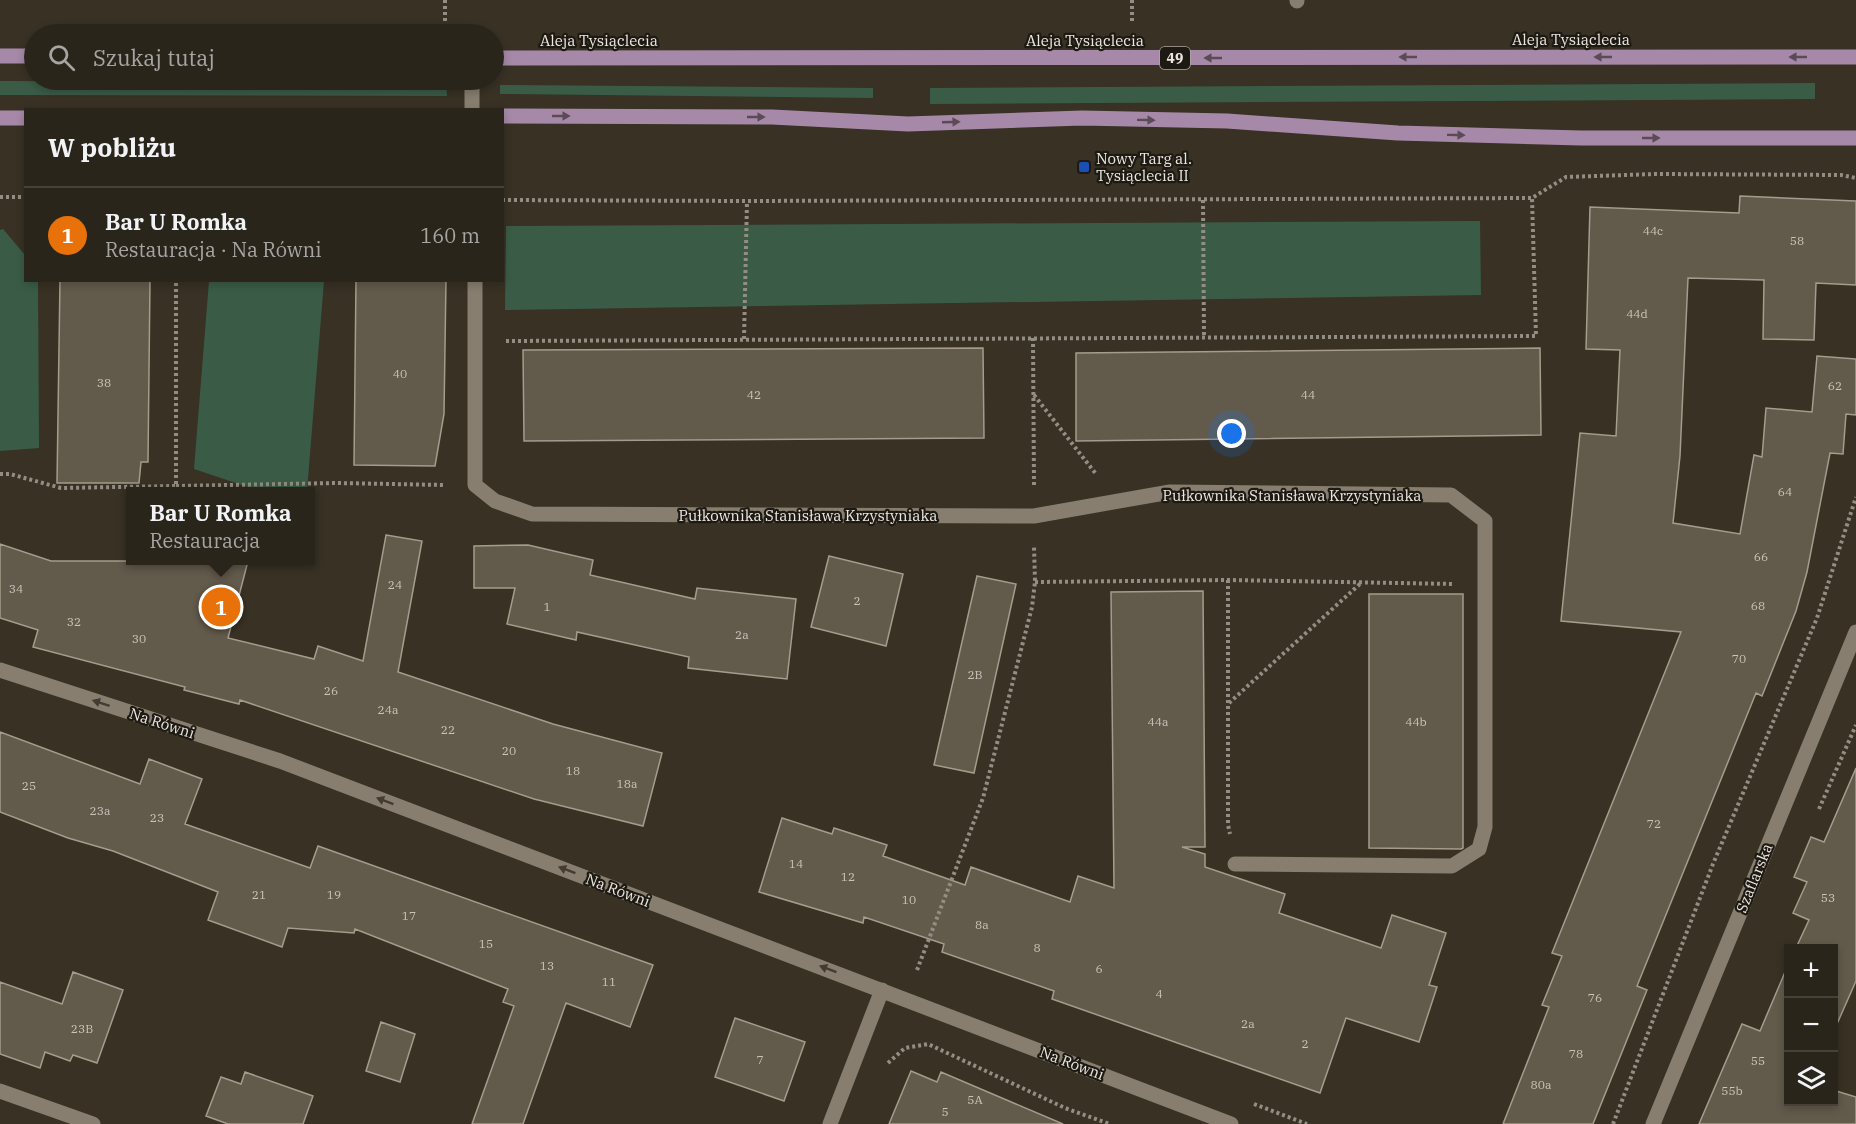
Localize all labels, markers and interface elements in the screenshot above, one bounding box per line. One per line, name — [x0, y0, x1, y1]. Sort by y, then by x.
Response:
search box — [24, 24, 504, 90]
street label: Aleja Tysiąclecia — [1512, 30, 1630, 49]
street label: Aleja Tysiąclecia — [540, 31, 658, 50]
street label: Aleja Tysiąclecia — [1026, 31, 1144, 50]
icon: search — [45, 41, 78, 74]
text: Szukaj tutaj — [93, 43, 215, 72]
road number: 49 — [1160, 47, 1190, 69]
one-way arrow — [1398, 52, 1417, 62]
one-way arrow — [1593, 52, 1612, 62]
one-way arrow — [1788, 52, 1807, 62]
one-way arrow — [1203, 53, 1222, 63]
one-way arrow — [551, 111, 570, 121]
one-way arrow — [746, 112, 765, 122]
one-way arrow — [1136, 115, 1155, 125]
one-way arrow — [941, 118, 960, 127]
text: W pobliżu — [48, 130, 176, 164]
one-way arrow — [1447, 130, 1466, 139]
one-way arrow — [1642, 133, 1661, 143]
place label: Nowy Targ al. Tysiąclecia II — [1096, 149, 1192, 185]
marker: Nowy Targ al. Tysiąclecia II — [1077, 160, 1091, 174]
text: Bar U Romka — [105, 207, 247, 236]
text: 1 — [62, 222, 74, 249]
text: 160 m — [420, 222, 480, 249]
house number: 44c — [1643, 223, 1663, 238]
house number: 58 — [1790, 233, 1804, 248]
text: Restauracja · Na Równi — [105, 236, 322, 263]
house number: 44d — [1626, 306, 1648, 321]
house number: 40 — [393, 366, 407, 381]
house number: 38 — [97, 375, 111, 390]
house number: 62 — [1828, 378, 1842, 393]
house number: 42 — [747, 387, 761, 402]
house number: 44 — [1301, 387, 1315, 402]
your location — [1217, 419, 1246, 448]
house number: 64 — [1778, 484, 1792, 499]
street label: Pułkownika Stanisława Krzystyniaka — [1163, 486, 1421, 505]
popup — [126, 487, 315, 565]
text: Bar U Romka — [149, 498, 292, 527]
street label: Pułkownika Stanisława Krzystyniaka — [679, 506, 937, 525]
text: Restauracja — [149, 527, 260, 554]
house number: 66 — [1754, 549, 1768, 564]
house number: 24 — [388, 577, 402, 592]
house number: 34 — [9, 581, 23, 596]
pin: 1 — [202, 584, 240, 630]
house number: 2 — [853, 593, 861, 608]
house number: 68 — [1751, 598, 1765, 613]
house number: 1 — [543, 599, 551, 614]
house number: 32 — [67, 614, 81, 629]
house number: 2a — [735, 627, 749, 642]
house number: 30 — [132, 631, 146, 646]
house number: 70 — [1732, 651, 1746, 666]
house number: 2B — [967, 667, 983, 682]
house number: 26 — [324, 683, 338, 698]
one-way arrow — [92, 697, 110, 707]
house number: 24a — [378, 702, 399, 717]
street label: Na Równi — [127, 704, 197, 743]
house number: 44a — [1148, 714, 1169, 729]
house number: 44b — [1405, 714, 1427, 729]
house number: 22 — [441, 722, 455, 737]
house number: 20 — [502, 743, 516, 758]
house number: 18 — [566, 763, 580, 778]
house number: 18a — [617, 776, 638, 791]
house number: 25 — [22, 778, 36, 793]
one-way arrow — [375, 795, 393, 805]
house number: 23a — [90, 803, 111, 818]
house number: 23 — [150, 810, 164, 825]
house number: 72 — [1647, 816, 1661, 831]
street label: Szaflarska — [1732, 841, 1776, 915]
house number: 14 — [789, 856, 803, 871]
one-way arrow — [558, 865, 576, 874]
street label: Na Równi — [583, 869, 653, 911]
house number: 12 — [841, 869, 855, 884]
house number: 21 — [252, 887, 266, 902]
house number: 19 — [327, 887, 341, 902]
house number: 53 — [1821, 890, 1835, 905]
house number: 10 — [902, 892, 916, 907]
house number: 17 — [402, 908, 416, 923]
house number: 8a — [975, 917, 989, 932]
house number: 15 — [479, 936, 493, 951]
house number: 8 — [1033, 940, 1041, 955]
map controls — [1784, 944, 1838, 1106]
button: + — [1784, 944, 1838, 998]
house number: 13 — [540, 958, 554, 973]
house number: 6 — [1095, 961, 1103, 976]
one-way arrow — [818, 964, 836, 974]
house number: 11 — [602, 974, 616, 989]
house number: 4 — [1155, 986, 1163, 1001]
house number: 76 — [1588, 990, 1602, 1005]
button: − — [1784, 998, 1838, 1052]
house number: 2a — [1241, 1016, 1255, 1031]
house number: 23B — [71, 1021, 93, 1036]
house number: 2 — [1301, 1036, 1309, 1051]
street label: Na Równi — [1037, 1042, 1107, 1084]
house number: 78 — [1569, 1046, 1583, 1061]
house number: 7 — [756, 1052, 764, 1067]
button: layers — [1784, 1052, 1838, 1106]
house number: 55 — [1751, 1053, 1765, 1068]
house number: 80a — [1531, 1077, 1552, 1092]
house number: 55b — [1721, 1083, 1743, 1098]
house number: 5A — [967, 1092, 983, 1107]
house number: 5 — [941, 1104, 949, 1119]

